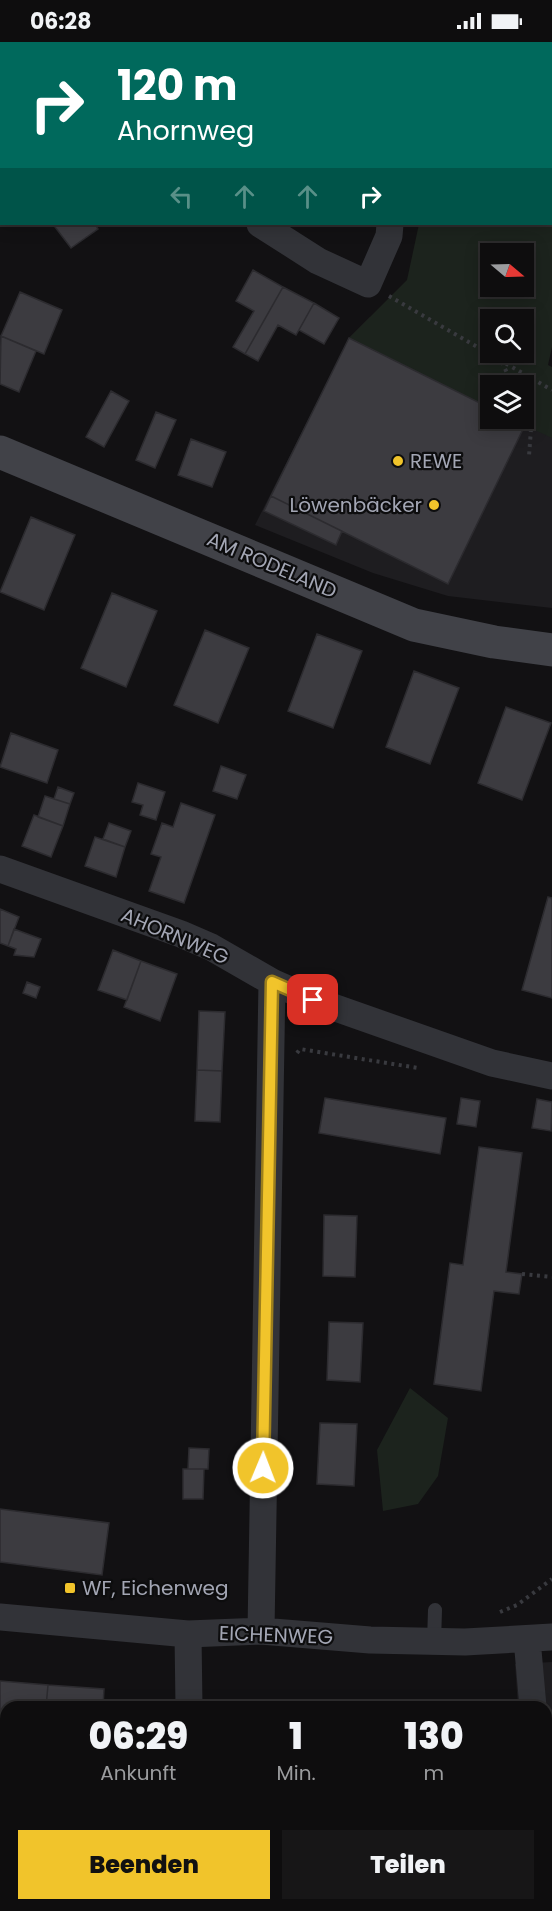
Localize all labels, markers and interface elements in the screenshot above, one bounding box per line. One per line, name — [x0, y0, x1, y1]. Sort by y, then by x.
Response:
text: 06:28 — [30, 6, 91, 37]
text: 120 m — [117, 56, 238, 115]
icon: right — [18, 66, 96, 144]
text: Ahornweg — [117, 112, 254, 149]
icon: left — [165, 180, 198, 213]
icon: ahead — [228, 180, 261, 213]
icon: ahead — [291, 180, 324, 213]
icon: right — [354, 180, 387, 213]
north arrow — [480, 243, 534, 297]
map controls — [480, 243, 534, 429]
button: search — [480, 309, 534, 363]
button: layers — [480, 375, 534, 429]
place label: REWE — [410, 447, 462, 475]
marker: REWE — [391, 454, 405, 468]
place label: Löwenbäcker — [290, 491, 422, 519]
marker: Löwenbäcker — [427, 498, 441, 512]
street label: AM RODELAND — [203, 525, 341, 605]
street label: AHORNWEG — [117, 901, 233, 971]
pin — [287, 974, 338, 1025]
icon: arrive — [296, 983, 329, 1016]
position arrow — [231, 1436, 295, 1500]
place label: WF, Eichenweg — [82, 1574, 229, 1602]
marker: WF, Eichenweg — [63, 1581, 77, 1595]
street label: EICHENWEG — [218, 1619, 334, 1651]
text: 06:29 — [88, 1711, 188, 1762]
text: 1 — [289, 1711, 303, 1762]
text: 130 — [404, 1711, 464, 1762]
text: Ankunft — [100, 1759, 176, 1787]
text: Min. — [277, 1759, 316, 1787]
text: m — [424, 1759, 444, 1787]
button: Beenden — [18, 1830, 270, 1899]
button: Teilen — [282, 1830, 534, 1899]

